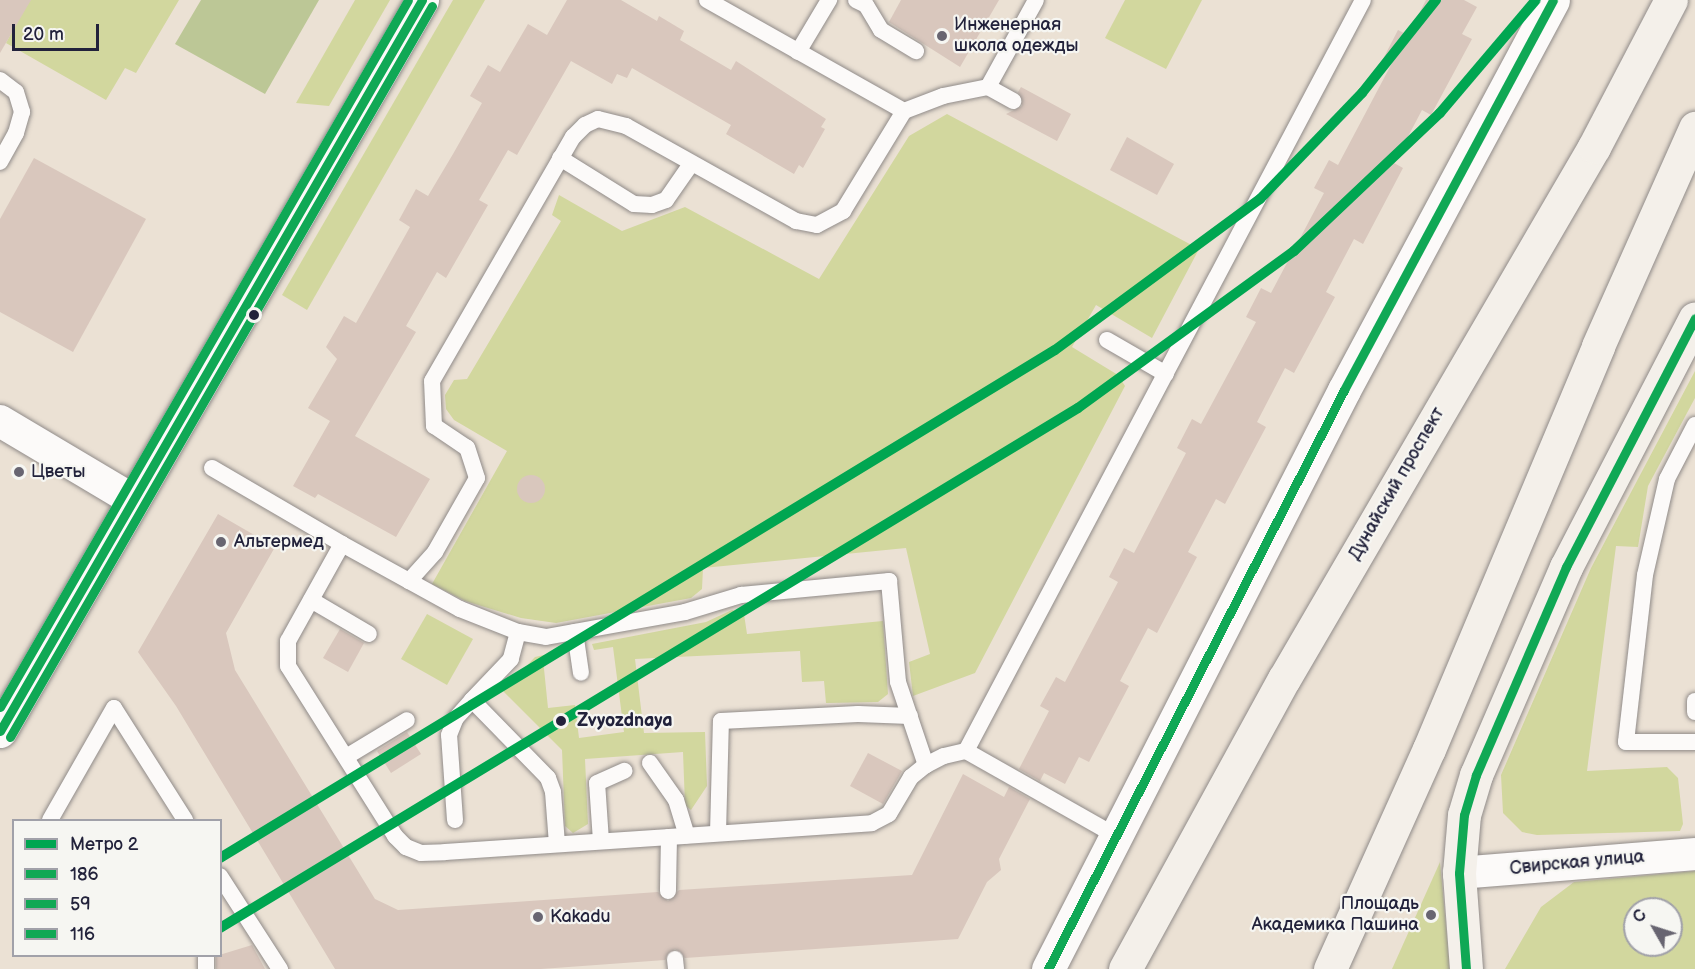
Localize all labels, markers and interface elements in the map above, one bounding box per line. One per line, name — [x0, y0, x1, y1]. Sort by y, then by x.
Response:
scale bar — [15, 12, 102, 50]
place label: Инженерная школа одежды — [954, 15, 1078, 57]
text: 20 m — [23, 24, 64, 45]
marker: Инженерная школа одежды — [935, 29, 949, 43]
unlabelled marker — [248, 309, 260, 321]
street label: Дунайский проспект — [1344, 404, 1450, 564]
place label: Цветы — [31, 461, 86, 483]
marker: Цветы — [12, 465, 26, 479]
place label: Альтермед — [234, 531, 324, 553]
marker: Альтермед — [212, 533, 230, 551]
marker: Zvyozdnaya — [550, 710, 572, 732]
place label: Zvyozdnaya — [577, 710, 673, 732]
legend — [12, 819, 222, 957]
text: Метро 2 — [70, 834, 138, 855]
street label: Свирская улица — [1509, 846, 1645, 880]
text: 186 — [70, 864, 98, 885]
text: 59 — [70, 894, 91, 915]
place label: Площадь Академика Пашина — [1252, 894, 1419, 936]
north arrow — [1623, 897, 1683, 957]
place label: Kakadu — [550, 906, 611, 928]
text: С — [1629, 906, 1651, 927]
marker: Площадь Академика Пашина — [1424, 908, 1438, 922]
marker: Kakadu — [531, 910, 545, 924]
text: 116 — [70, 924, 95, 945]

